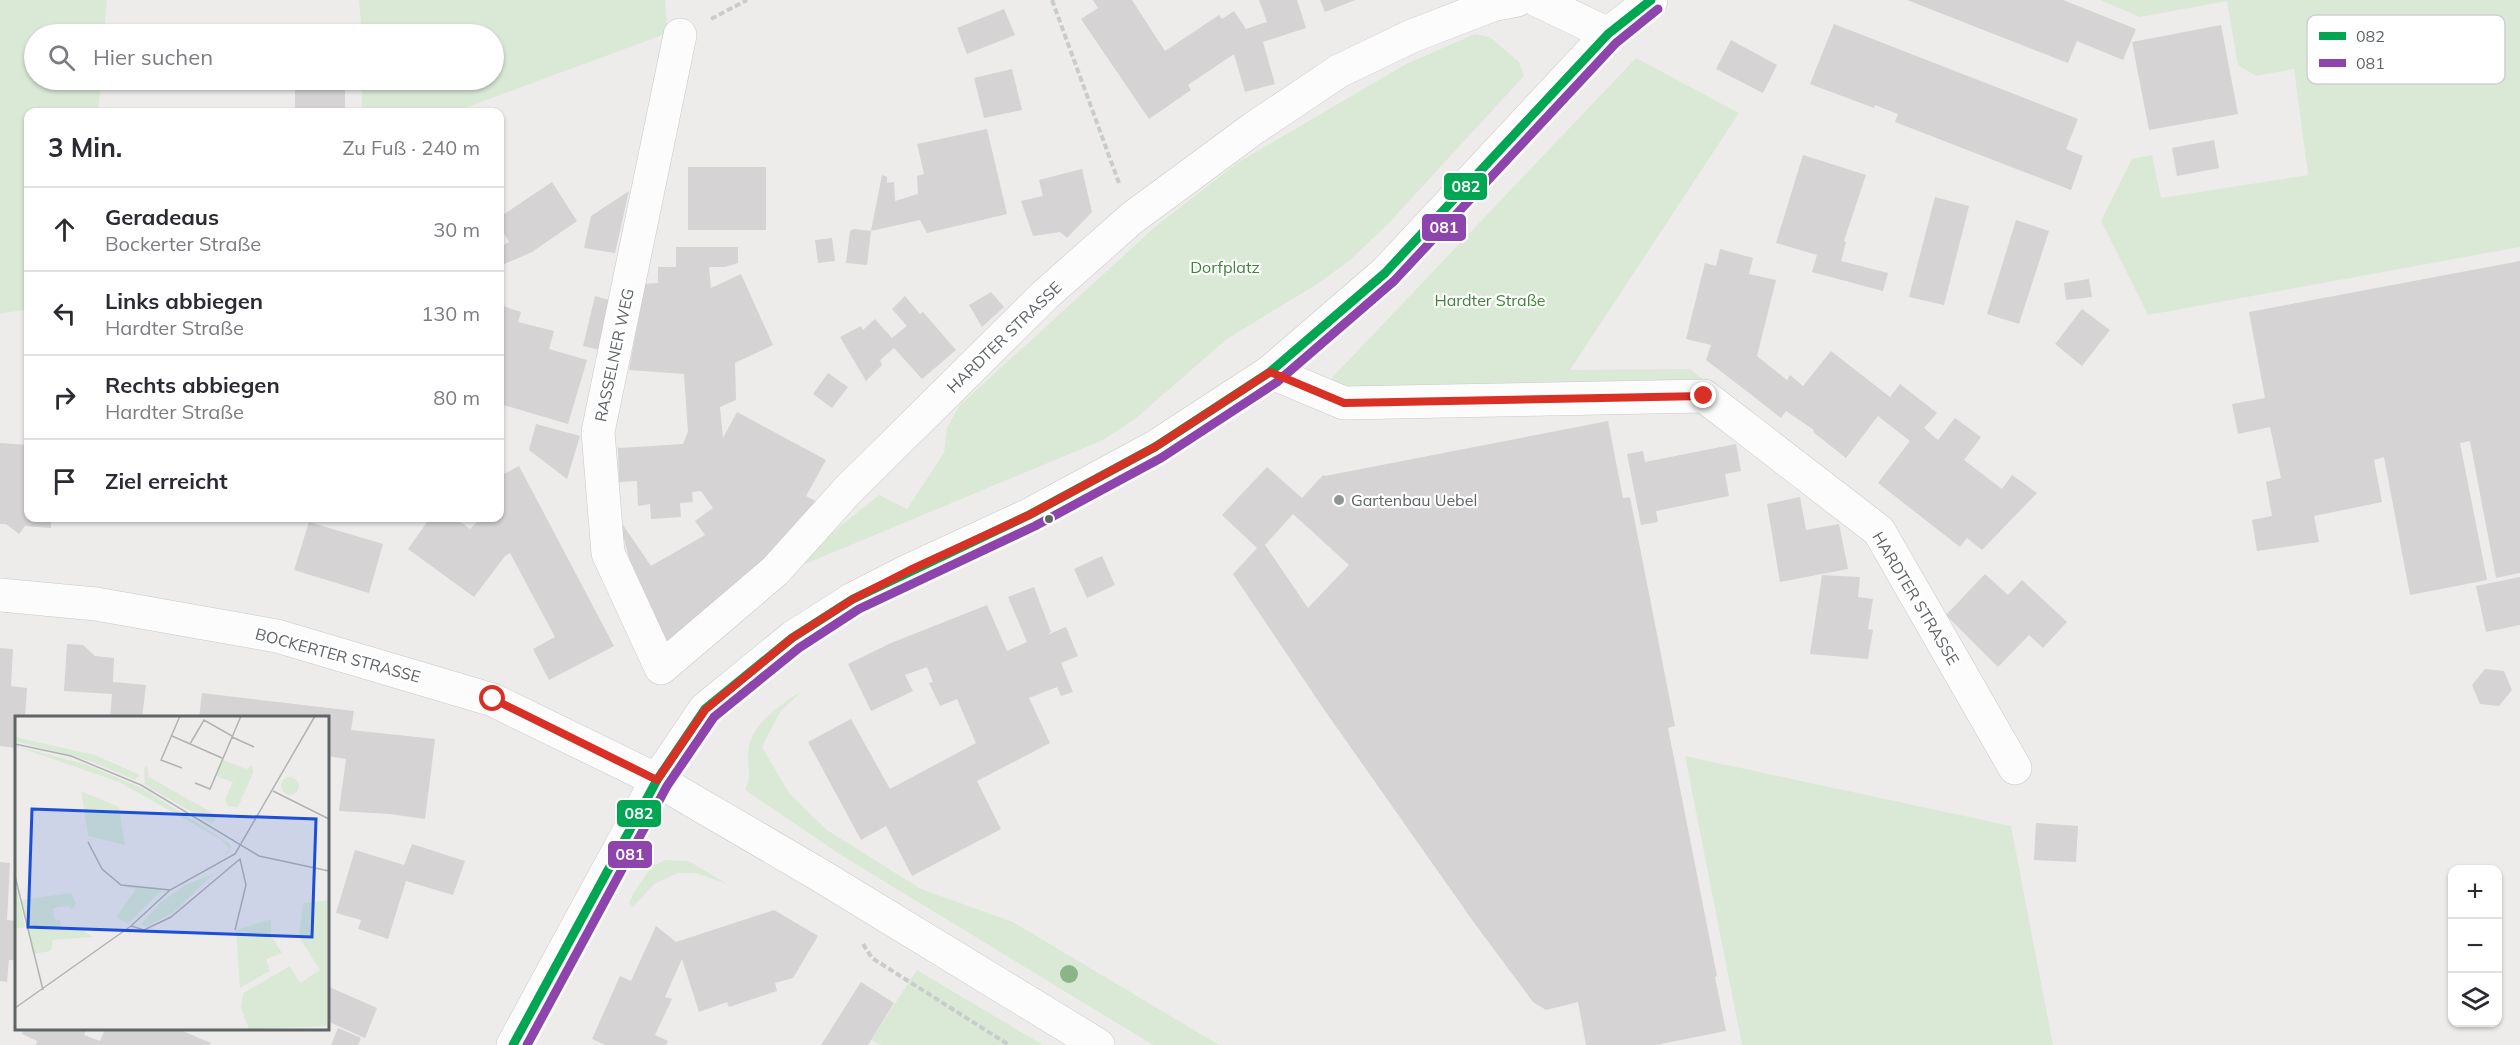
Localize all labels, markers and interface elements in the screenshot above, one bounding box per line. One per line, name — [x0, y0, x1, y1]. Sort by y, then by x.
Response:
legend — [2307, 15, 2505, 84]
search box — [24, 24, 504, 90]
text: 082 — [2356, 26, 2385, 46]
icon: search — [45, 41, 78, 74]
text: Hier suchen — [93, 43, 213, 71]
text: 081 — [2356, 53, 2385, 73]
text: 3 Min. — [48, 131, 122, 164]
text: Zu Fuß · 240 m — [342, 135, 480, 160]
line badge: 082 — [1443, 172, 1488, 201]
text: 082 — [1452, 176, 1480, 196]
text: Geradeaus — [105, 203, 219, 231]
icon: ahead — [48, 213, 81, 246]
line badge: 081 — [1421, 213, 1467, 242]
text: 30 m — [433, 217, 480, 242]
text: 081 — [1430, 217, 1458, 237]
text: Bockerter Straße — [105, 231, 261, 256]
park label: Dorfplatz — [1190, 257, 1260, 277]
street label: HARDTER STRASSE — [942, 277, 1066, 397]
street label: RASSELNER WEG — [590, 286, 638, 424]
text: Links abbiegen — [105, 287, 263, 315]
park label: Hardter Straße — [1434, 290, 1546, 310]
icon: left — [48, 297, 81, 330]
text: 130 m — [421, 301, 480, 326]
text: Hardter Straße — [105, 315, 244, 340]
text: Rechts abbiegen — [105, 371, 280, 399]
icon: right — [48, 381, 81, 414]
route end — [1690, 382, 1716, 408]
text: 80 m — [433, 385, 480, 410]
text: Hardter Straße — [105, 399, 244, 424]
icon: arrive — [48, 465, 81, 498]
text: Ziel erreicht — [105, 467, 228, 495]
place label: Gartenbau Uebel — [1351, 490, 1477, 510]
marker: Gartenbau Uebel — [1332, 493, 1346, 507]
unlabelled marker — [1043, 513, 1055, 525]
street label: HARDTER STRASSE — [1868, 528, 1964, 668]
street label: BOCKERTER STRASSE — [253, 623, 423, 687]
route start — [479, 685, 505, 711]
inset map — [15, 716, 328, 1030]
line badge: 082 — [616, 799, 662, 828]
text: 082 — [625, 803, 653, 823]
line badge: 081 — [607, 840, 653, 869]
text: 081 — [616, 844, 644, 864]
map controls — [2448, 865, 2502, 1027]
button: + — [2448, 865, 2502, 919]
button: − — [2448, 919, 2502, 973]
button: layers — [2448, 973, 2502, 1027]

